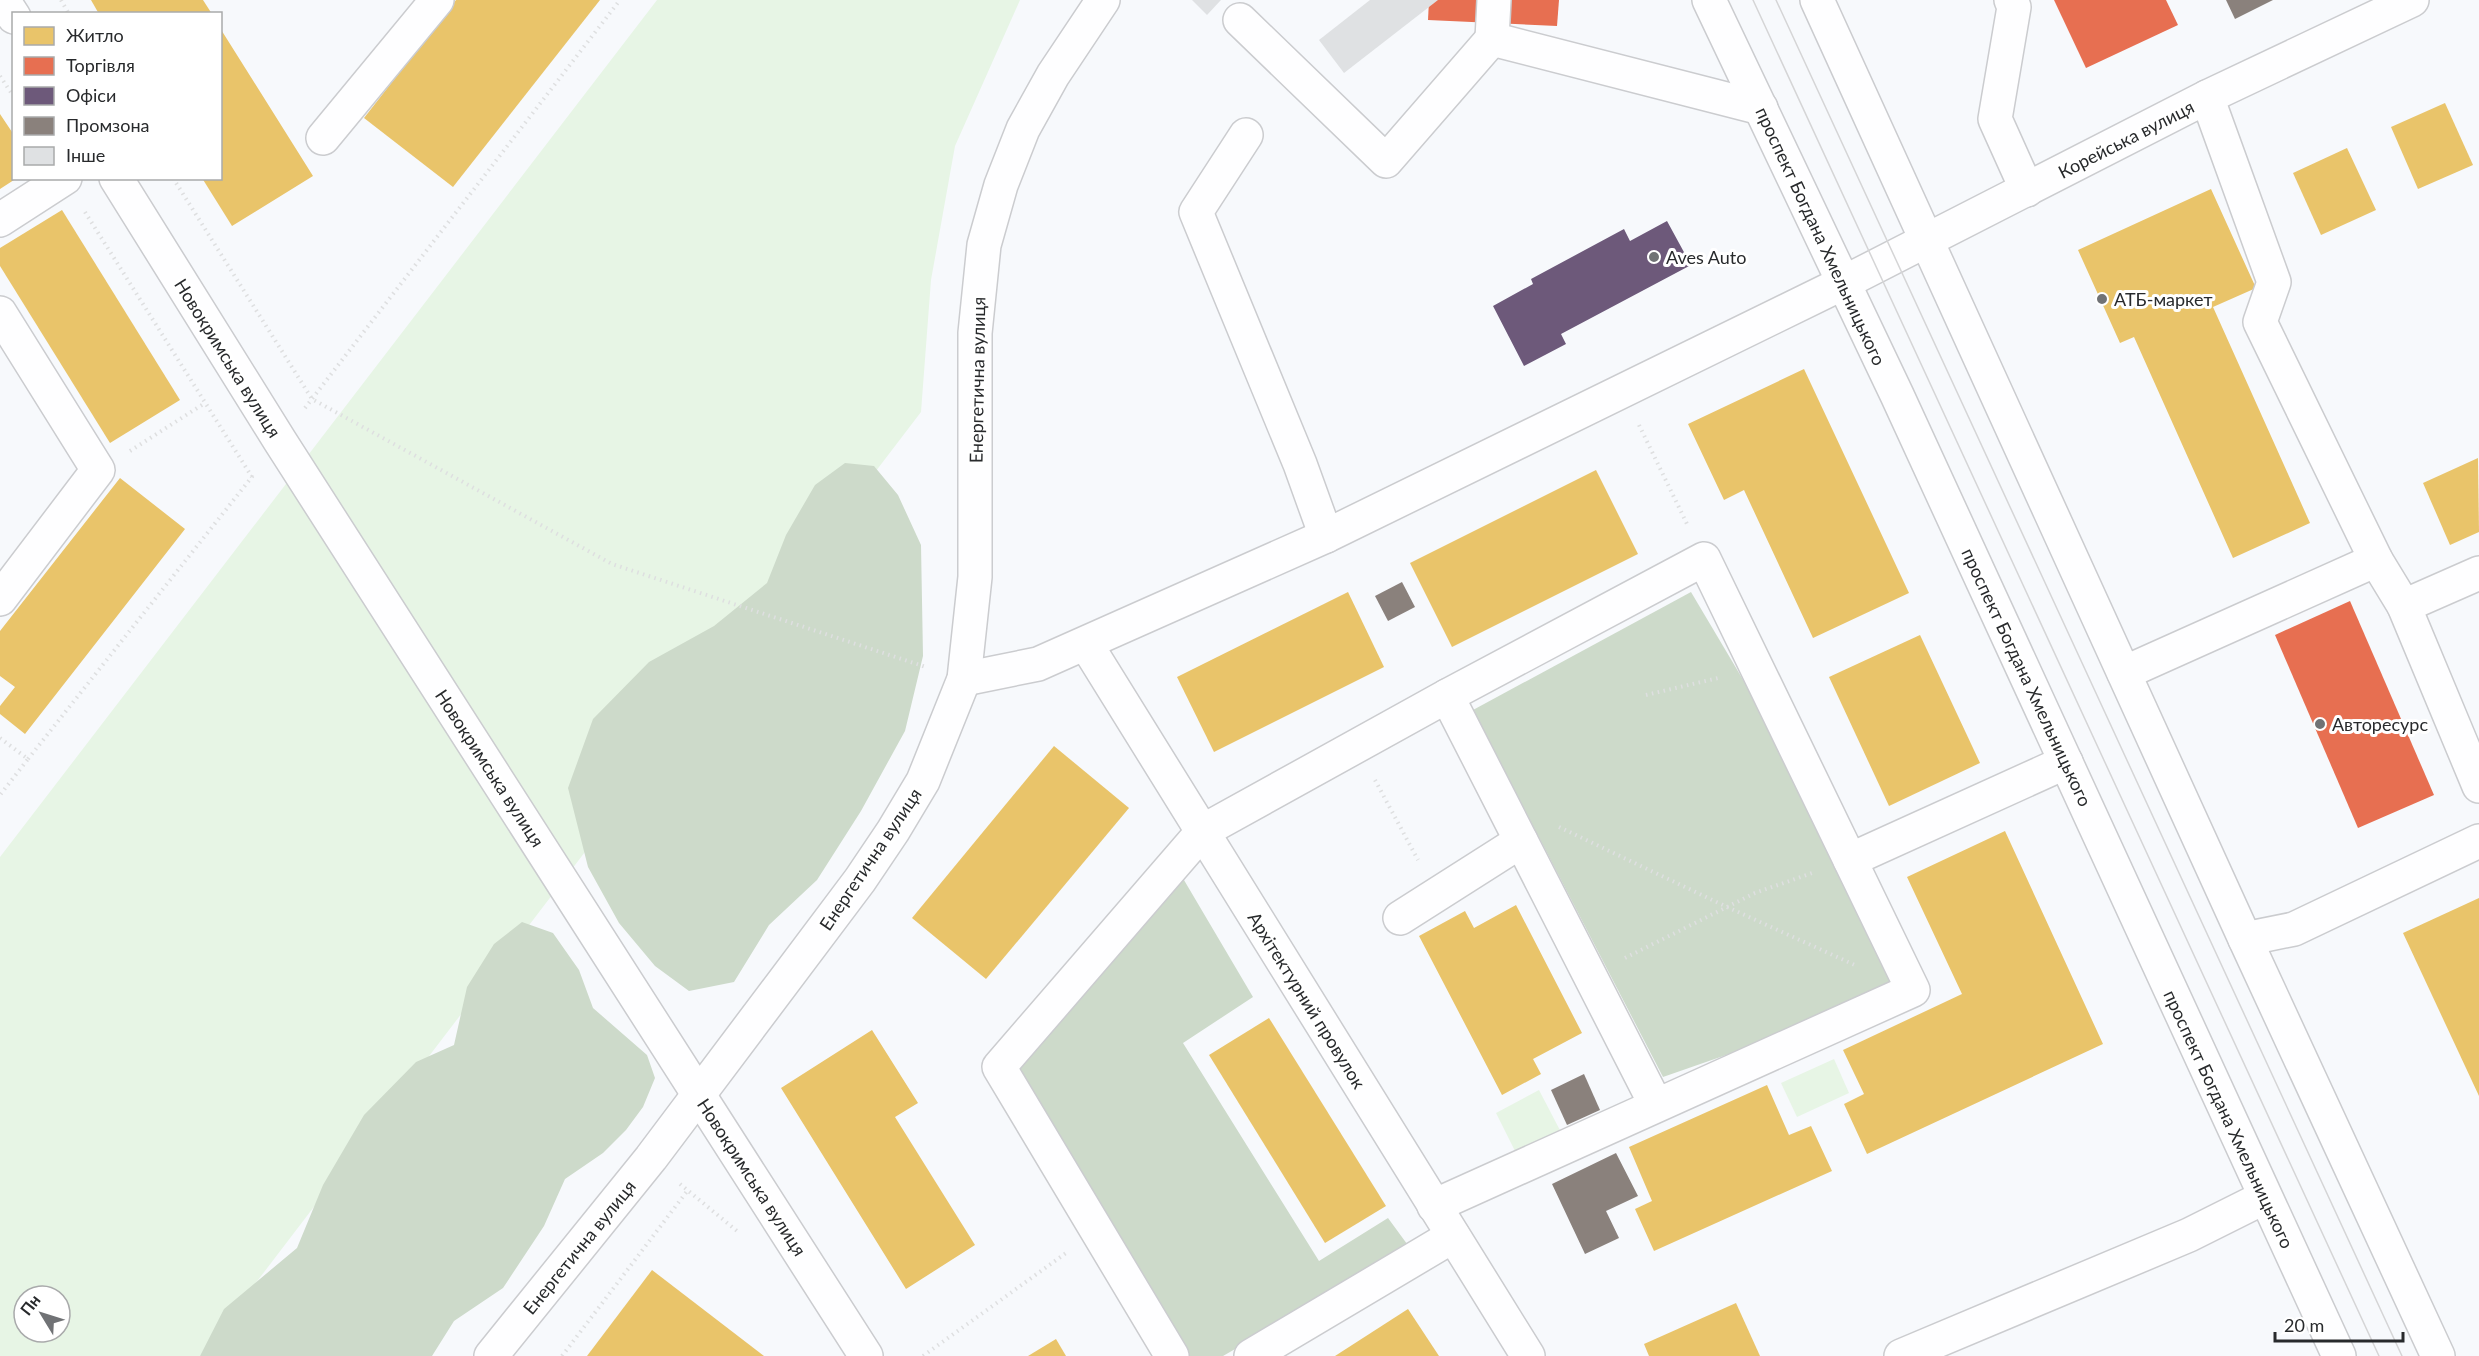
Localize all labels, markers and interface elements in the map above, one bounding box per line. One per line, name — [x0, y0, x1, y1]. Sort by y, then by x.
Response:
legend — [12, 12, 222, 180]
text: Житло — [66, 24, 124, 46]
text: Торгівля — [66, 54, 135, 76]
text: Офіси — [66, 84, 116, 106]
street label: Корейська вулиця — [2054, 95, 2198, 183]
street label: проспект Богдана Хмельницького — [1751, 103, 1891, 369]
text: Промзона — [66, 114, 149, 136]
text: Інше — [66, 144, 105, 166]
place label: Aves Auto — [1666, 246, 1746, 268]
marker: Aves Auto — [1647, 250, 1661, 264]
street label: Новокримська вулиця — [170, 275, 286, 441]
place label: АТБ-маркет — [2114, 288, 2213, 310]
marker: АТБ-маркет — [2095, 292, 2109, 306]
street label: Енергетична вулиця — [965, 297, 989, 463]
street label: проспект Богдана Хмельницького — [1957, 544, 2097, 810]
street label: Новокримська вулиця — [431, 685, 549, 851]
place label: Авторесурс — [2332, 713, 2428, 735]
marker: Авторесурс — [2313, 717, 2327, 731]
street label: Енергетична вулиця — [814, 784, 926, 934]
street label: Архітектурний провулок — [1244, 908, 1371, 1093]
street label: проспект Богдана Хмельницького — [2159, 986, 2299, 1252]
street label: Новокримська вулиця — [693, 1094, 811, 1260]
street label: Енергетична вулиця — [518, 1175, 640, 1319]
north arrow — [12, 1284, 72, 1344]
text: Пн — [16, 1290, 44, 1319]
scale bar — [2275, 1305, 2402, 1343]
text: 20 m — [2284, 1314, 2324, 1336]

